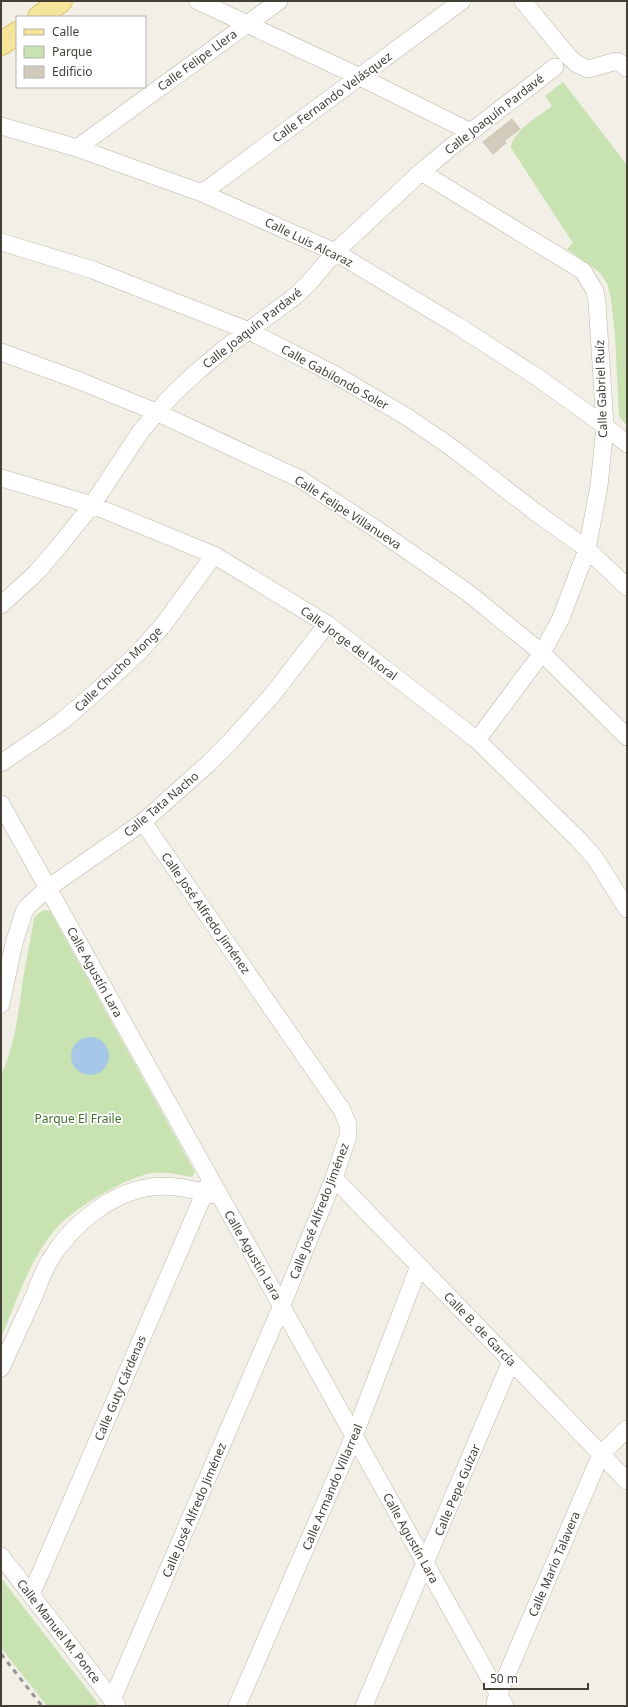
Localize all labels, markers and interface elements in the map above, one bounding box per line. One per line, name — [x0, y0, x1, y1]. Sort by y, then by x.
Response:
legend — [16, 16, 146, 88]
text: Calle — [52, 23, 80, 40]
street label: Calle Felipe Llera — [154, 25, 240, 95]
text: Parque — [52, 43, 93, 60]
street label: Calle Fernando Velásquez — [269, 48, 396, 146]
text: Edificio — [52, 63, 93, 80]
street label: Calle Joaquín Pardavé — [441, 70, 547, 158]
street label: Calle Luis Alcaraz — [262, 213, 356, 271]
street label: Calle Joaquín Pardavé — [199, 284, 305, 372]
street label: Calle Gabriel Ruíz — [591, 339, 611, 438]
street label: Calle Gabilondo Soler — [278, 340, 392, 414]
street label: Calle Felipe Villanueva — [291, 471, 405, 553]
street label: Calle Jorge del Moral — [297, 602, 401, 684]
street label: Calle Chucho Monge — [70, 622, 166, 715]
street label: Calle Tata Nacho — [120, 767, 202, 841]
street label: Calle José Alfredo Jiménez — [158, 849, 255, 977]
street label: Calle Agustín Lara — [63, 924, 127, 1020]
park label: Parque El Fraile — [35, 1110, 122, 1127]
street label: Calle José Alfredo Jiménez — [285, 1140, 353, 1282]
street label: Calle Agustín Lara — [220, 1207, 286, 1303]
street label: Calle B. de García — [440, 1288, 520, 1370]
street label: Calle Guty Cárdenas — [90, 1332, 150, 1443]
street label: Calle Armando Villarreal — [298, 1421, 366, 1553]
street label: Calle José Alfredo Jiménez — [158, 1440, 230, 1580]
street label: Calle Pepe Guízar — [430, 1441, 484, 1539]
street label: Calle Agustín Lara — [379, 1490, 443, 1586]
street label: Calle Mario Talavera — [524, 1509, 584, 1619]
street label: Calle Manuel M. Ponce — [13, 1576, 105, 1687]
scale bar — [484, 1665, 588, 1691]
text: 50 m — [490, 1670, 518, 1687]

